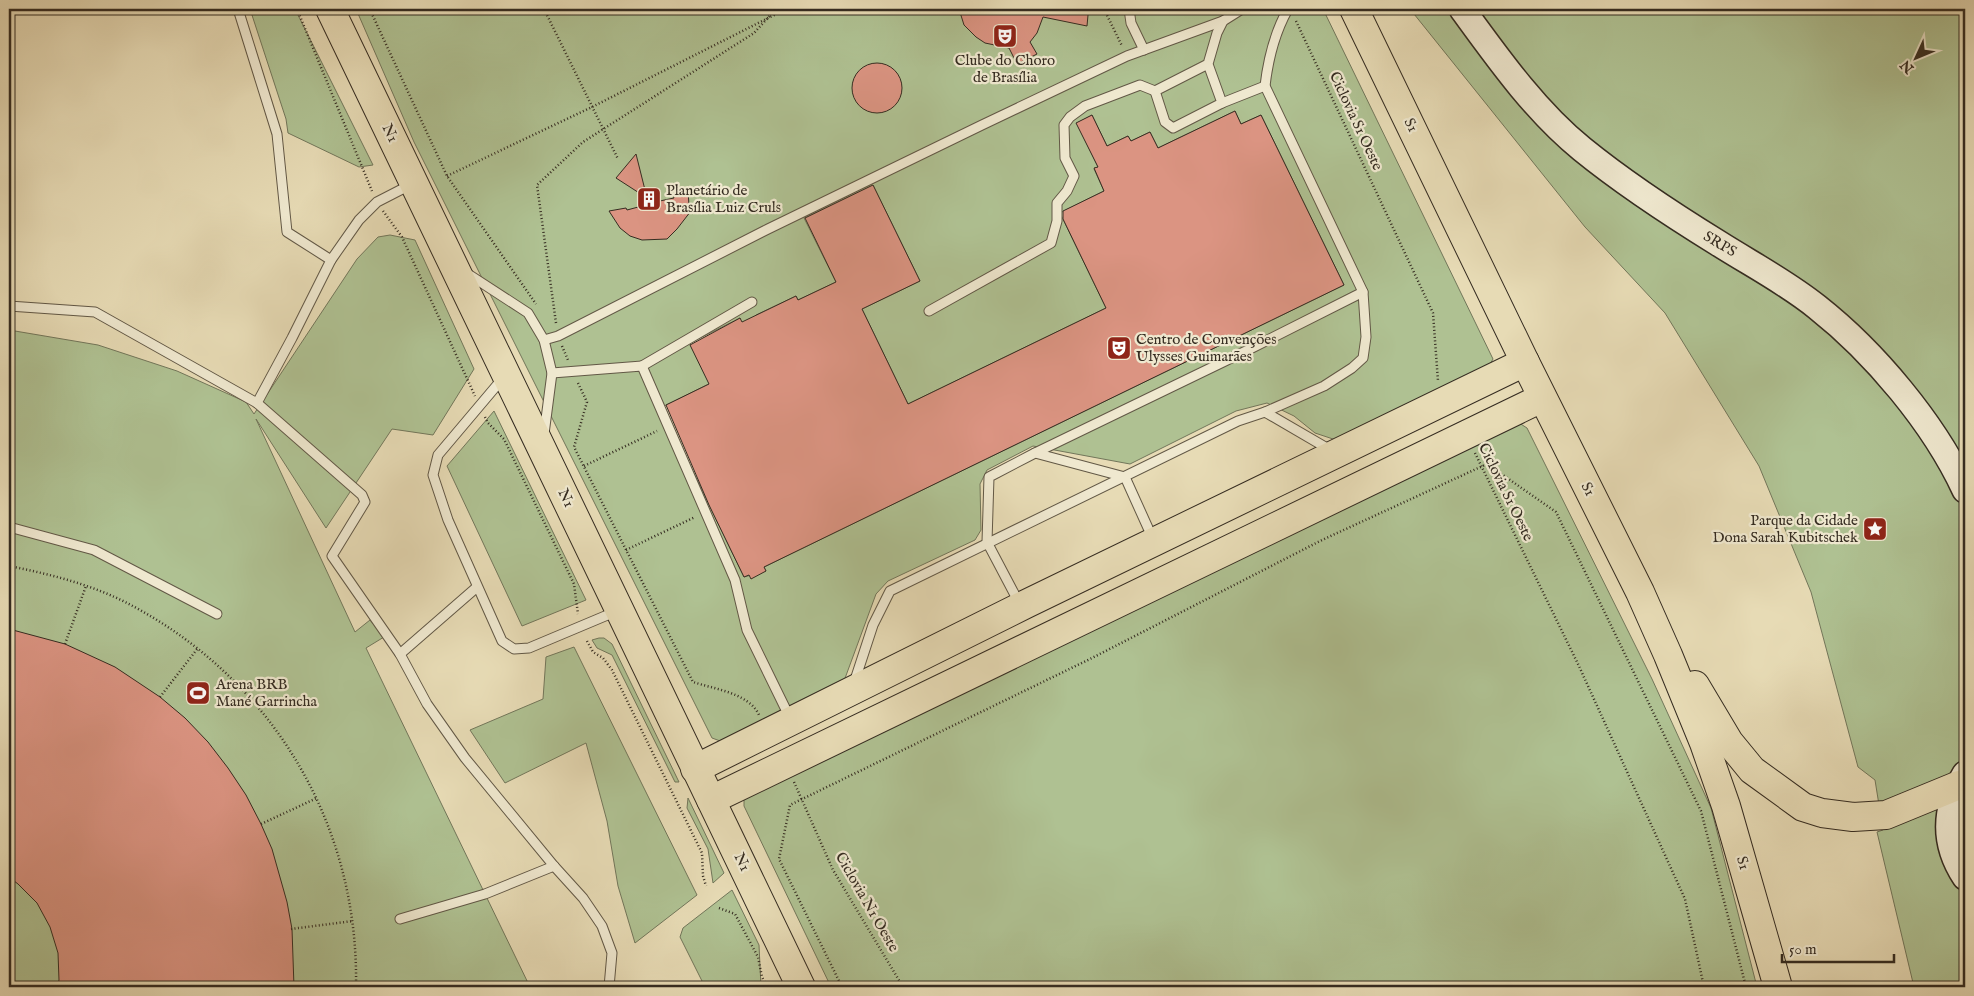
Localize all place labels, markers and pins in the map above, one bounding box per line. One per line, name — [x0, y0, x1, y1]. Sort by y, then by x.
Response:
theatre icon: Clube do Choro de Brasília — [992, 23, 1018, 49]
place label: Clube do Choro de Brasília — [955, 51, 1055, 87]
place label: Planetário de Brasília Luiz Cruls — [666, 181, 781, 217]
building icon: Planetário de Brasília Luiz Cruls — [636, 186, 662, 212]
place label: Centro de Convenções Ulysses Guimarães — [1136, 330, 1276, 366]
theatre icon: Centro de Convenções Ulysses Guimarães — [1106, 335, 1132, 361]
place label: Parque da Cidade Dona Sarah Kubitschek — [1713, 511, 1859, 547]
place icon: Parque da Cidade Dona Sarah Kubitschek — [1862, 516, 1888, 542]
place label: Arena BRB Mané Garrincha — [215, 675, 318, 711]
sports icon: Arena BRB Mané Garrincha — [185, 680, 211, 706]

